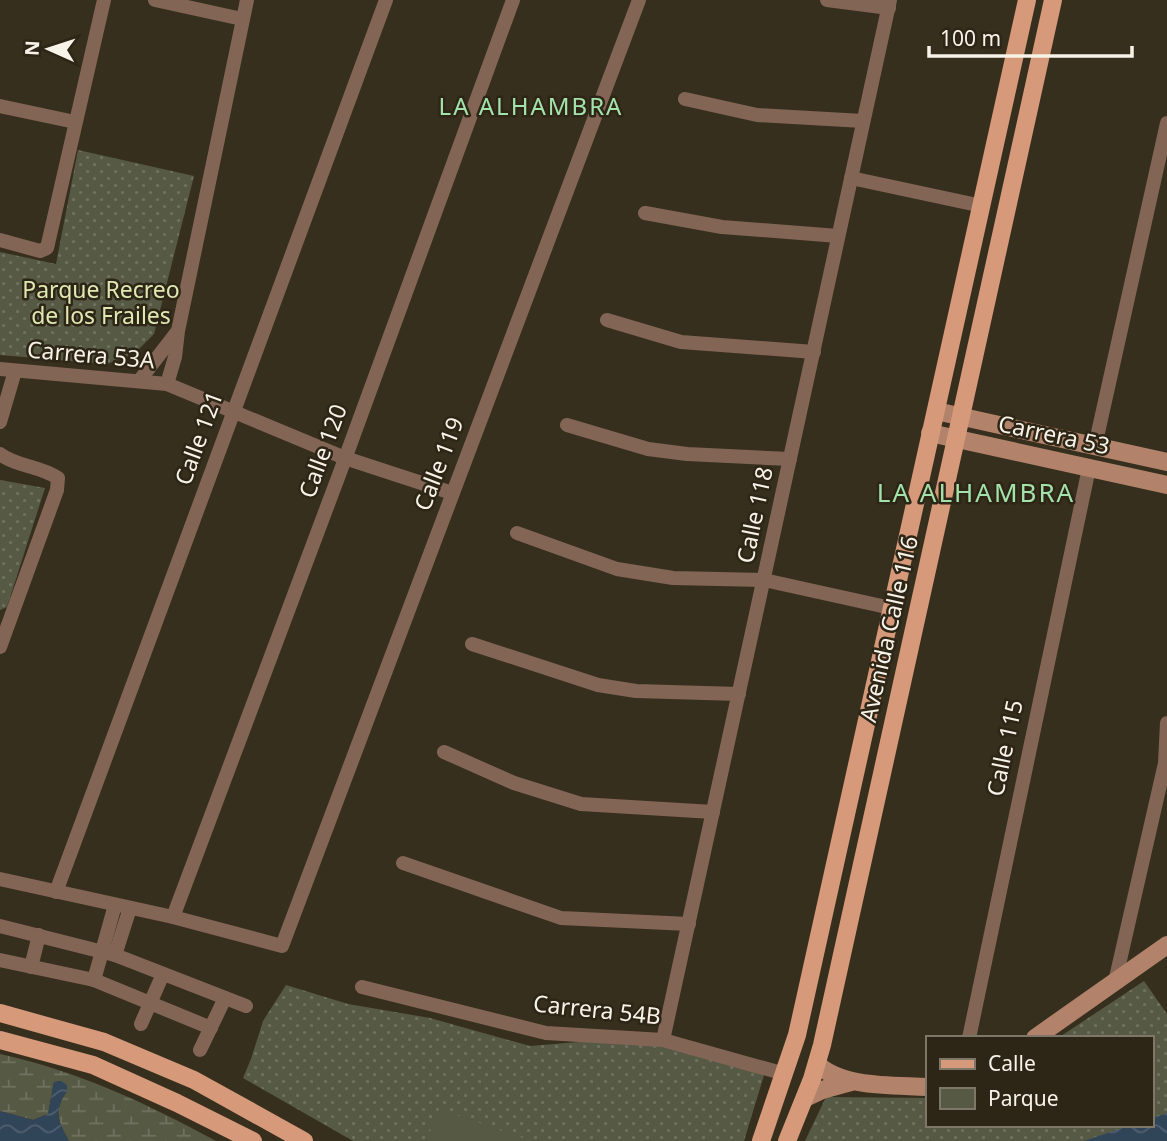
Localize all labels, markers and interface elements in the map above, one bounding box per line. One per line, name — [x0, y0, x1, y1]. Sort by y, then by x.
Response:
north arrow — [14, 14, 84, 84]
scale bar — [929, 14, 1132, 58]
text: 100 m — [940, 24, 1001, 52]
text: N — [19, 40, 45, 57]
district label: LA ALHAMBRA — [439, 89, 623, 122]
park label: Parque Recreo de los Frailes — [22, 273, 180, 331]
street label: Carrera 53A — [26, 332, 156, 376]
street label: Calle 121 — [166, 386, 230, 489]
street label: Calle 120 — [290, 399, 354, 502]
street label: Carrera 53 — [996, 407, 1113, 461]
street label: Calle 119 — [406, 412, 471, 515]
street label: Calle 118 — [728, 464, 780, 566]
district label: LA ALHAMBRA — [877, 474, 1075, 510]
street label: Avenida Calle 116 — [851, 532, 925, 725]
street label: Calle 115 — [978, 697, 1030, 799]
street label: Carrera 54B — [532, 986, 662, 1032]
legend — [926, 1036, 1153, 1127]
text: Calle — [988, 1049, 1036, 1077]
text: Parque — [988, 1084, 1058, 1112]

